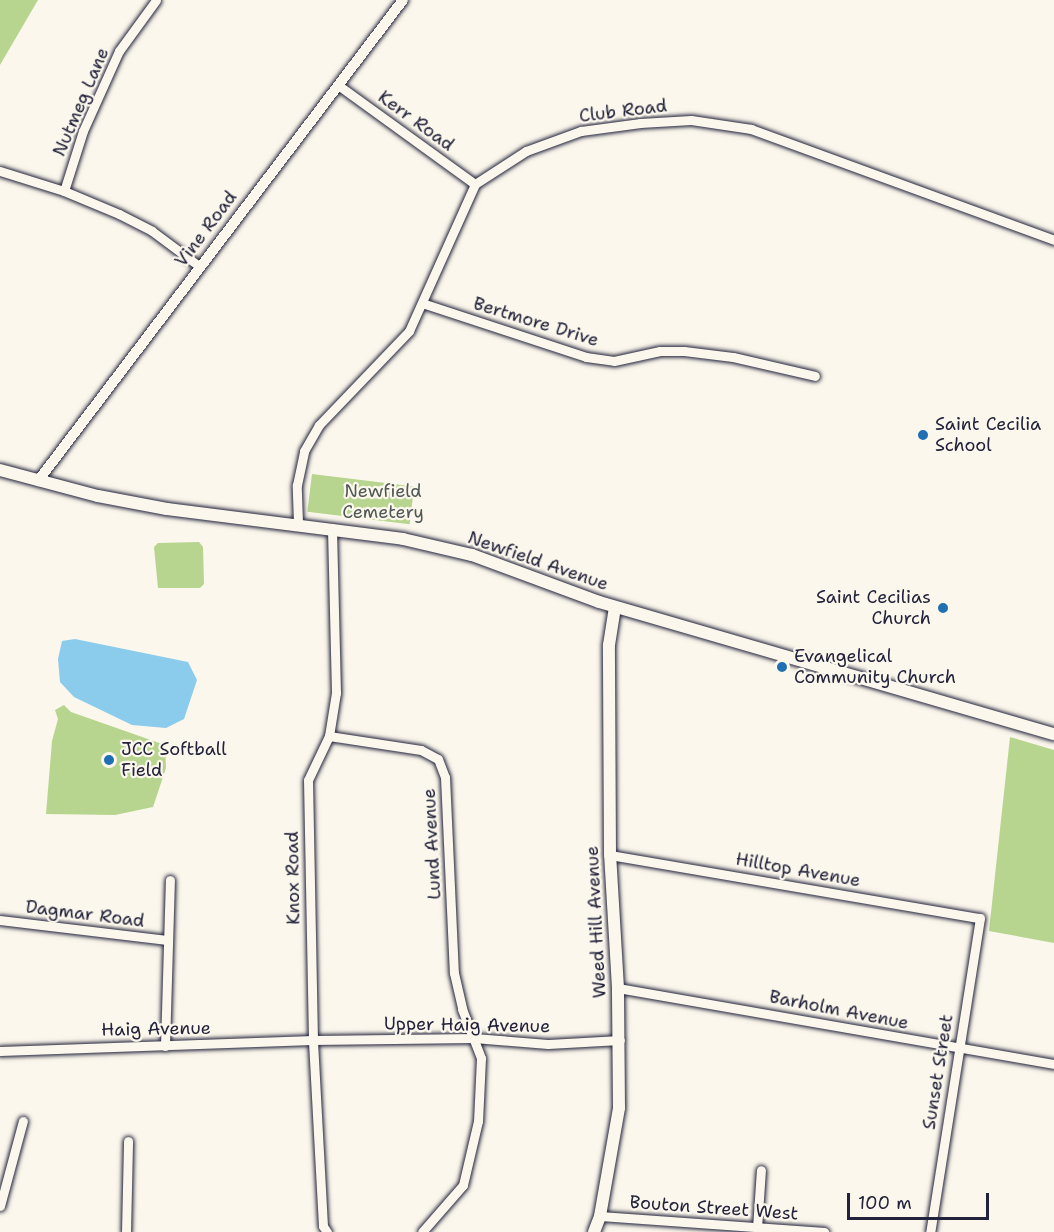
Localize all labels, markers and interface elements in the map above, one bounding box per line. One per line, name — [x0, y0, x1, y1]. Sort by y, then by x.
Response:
street label: Nutmeg Lane — [48, 44, 114, 160]
street label: Kerr Road — [374, 86, 458, 156]
street label: Club Road — [578, 95, 668, 127]
street label: Vine Road — [170, 187, 242, 271]
street label: Bertmore Drive — [471, 293, 601, 351]
place label: Saint Cecilia School — [935, 414, 1041, 456]
marker: Saint Cecilia School — [916, 428, 930, 442]
park label: Newfield Cemetery — [342, 481, 424, 524]
street label: Newfield Avenue — [465, 527, 611, 595]
place label: Saint Cecilias Church — [816, 587, 931, 630]
marker: Saint Cecilias Church — [936, 601, 950, 615]
place label: Evangelical Community Church — [794, 646, 956, 688]
marker: Evangelical Community Church — [775, 660, 789, 674]
place label: JCC Softball Field — [121, 739, 227, 782]
marker: JCC Softball Field — [102, 753, 116, 767]
street label: Lund Avenue — [418, 788, 446, 900]
street label: Knox Road — [281, 831, 305, 925]
street label: Weed Hill Avenue — [581, 845, 611, 999]
street label: Hilltop Avenue — [734, 848, 862, 892]
street label: Dagmar Road — [24, 896, 146, 932]
street label: Barholm Avenue — [767, 986, 911, 1034]
street label: Upper Haig Avenue — [384, 1013, 550, 1037]
street label: Sunset Street — [918, 1013, 958, 1131]
street label: Haig Avenue — [101, 1017, 211, 1041]
scale bar — [850, 1181, 992, 1219]
street label: Bouton Street West — [629, 1191, 799, 1225]
text: 100 m — [858, 1191, 912, 1215]

